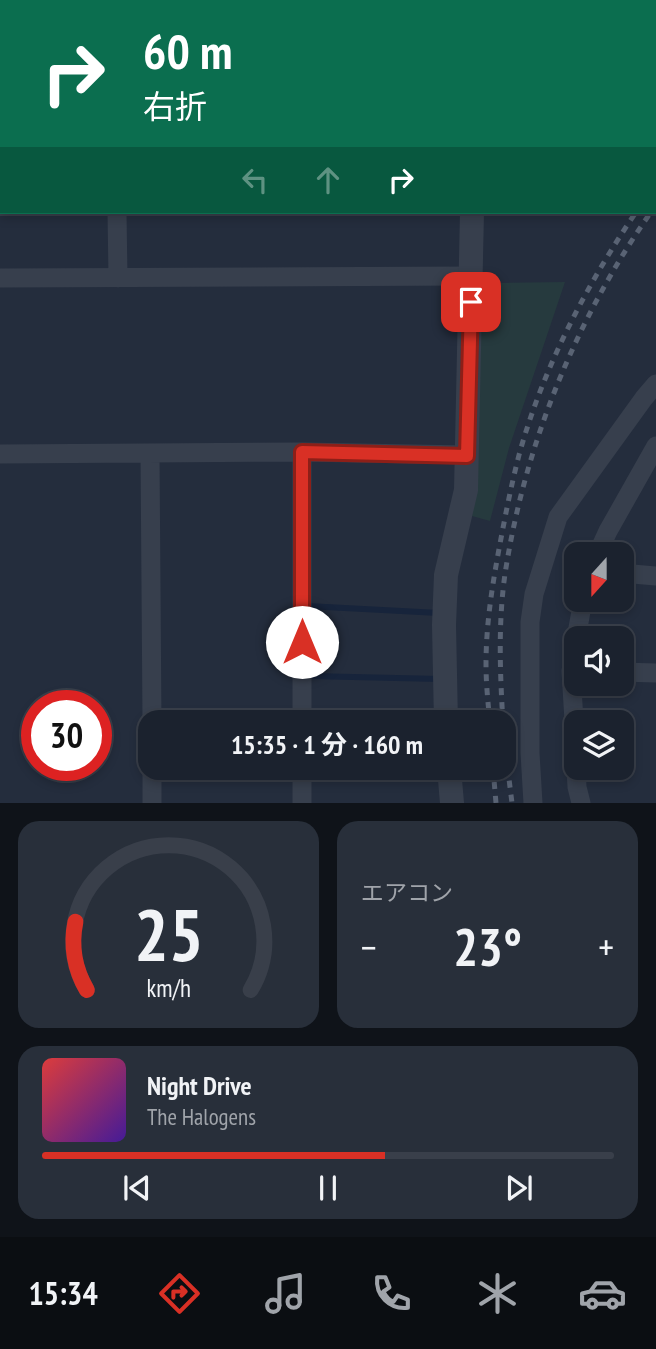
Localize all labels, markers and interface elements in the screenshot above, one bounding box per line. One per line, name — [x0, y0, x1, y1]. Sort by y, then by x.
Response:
text: 60 m — [143, 19, 232, 83]
icon: right — [28, 28, 119, 119]
text: 右折 — [143, 85, 207, 127]
icon: left — [236, 161, 274, 199]
icon: ahead — [309, 161, 347, 199]
icon: right — [382, 161, 420, 199]
pin — [441, 272, 501, 332]
icon: arrive — [452, 283, 490, 321]
north arrow — [564, 542, 634, 612]
map controls — [564, 542, 634, 780]
position arrow — [265, 605, 339, 679]
button: sound — [564, 626, 634, 696]
speed limit sign: 30 — [21, 690, 112, 781]
button: layers — [564, 710, 634, 780]
text: 15:35 · 1 分 · 160 m — [231, 728, 423, 761]
text: エアコン — [361, 878, 453, 907]
text: 25 — [134, 887, 203, 981]
text: 23° — [453, 913, 522, 980]
text: − — [361, 922, 377, 971]
text: + — [598, 922, 614, 971]
text: km/h — [146, 972, 191, 1004]
text: Night Drive — [147, 1069, 252, 1102]
text: The Halogens — [147, 1102, 256, 1131]
icon: previous — [118, 1169, 156, 1207]
icon: pause — [309, 1169, 347, 1207]
icon: next — [500, 1169, 538, 1207]
icon: directions — [155, 1269, 204, 1318]
icon: music — [261, 1269, 310, 1318]
icon: phone — [367, 1269, 416, 1318]
icon: climate — [473, 1269, 522, 1318]
icon: car — [578, 1269, 627, 1318]
text: 15:34 — [28, 1272, 98, 1314]

